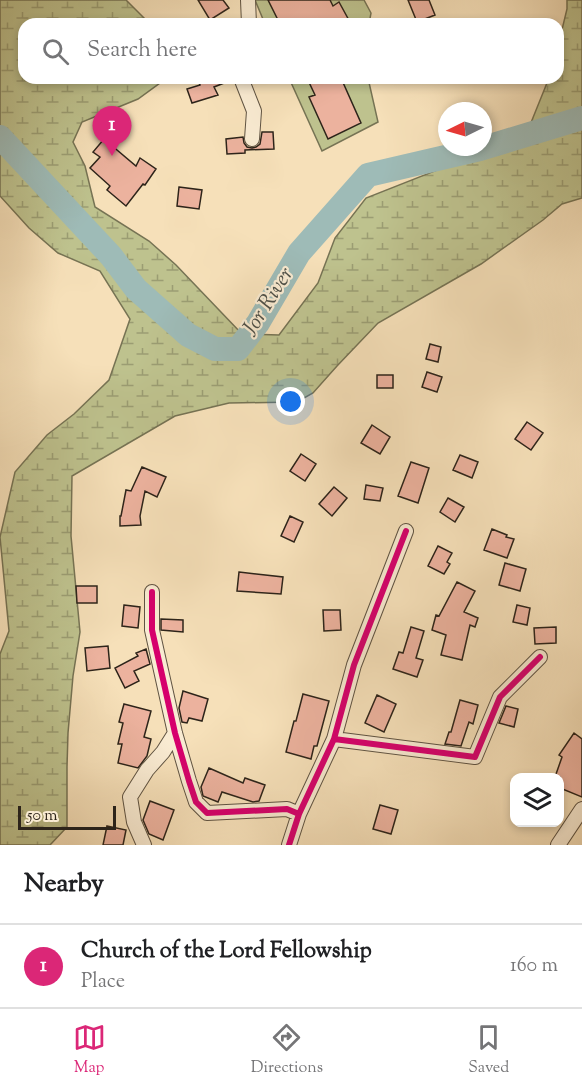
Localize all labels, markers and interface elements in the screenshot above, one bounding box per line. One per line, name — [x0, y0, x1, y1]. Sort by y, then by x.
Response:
search box — [18, 18, 564, 84]
icon: search — [39, 35, 72, 68]
text: Search here — [87, 35, 197, 67]
north arrow — [438, 102, 492, 156]
pin: 1 — [92, 106, 132, 156]
water label: Jor River — [235, 261, 303, 343]
your location — [276, 387, 305, 416]
map controls — [510, 773, 564, 827]
button: layers — [510, 773, 564, 827]
scale bar — [18, 803, 116, 830]
text: 50 m — [27, 805, 58, 828]
text: Nearby — [24, 866, 104, 903]
text: Church of the Lord Fellowship — [81, 936, 372, 968]
text: 1 — [40, 952, 47, 981]
text: 160 m — [510, 952, 558, 981]
text: Place — [81, 968, 125, 997]
tab: Map — [73, 1021, 106, 1080]
tab: Directions — [251, 1021, 323, 1080]
tab: Saved — [468, 1021, 509, 1080]

